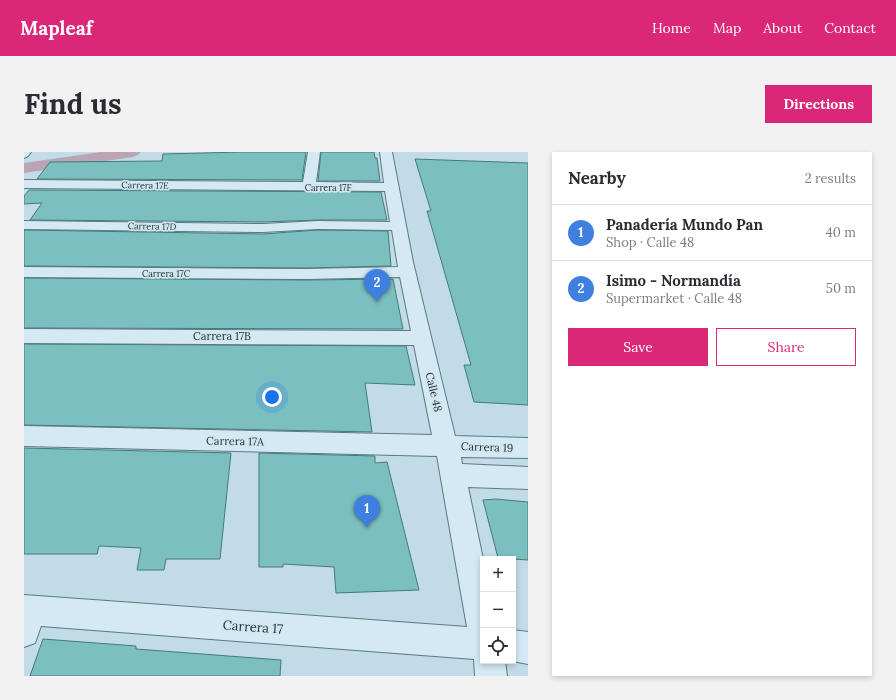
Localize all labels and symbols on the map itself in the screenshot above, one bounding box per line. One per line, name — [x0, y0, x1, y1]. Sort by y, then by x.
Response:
street label: Carrera 17E — [121, 179, 169, 191]
street label: Carrera 17F — [305, 182, 351, 193]
street label: Carrera 17D — [128, 220, 177, 232]
street label: Carrera 17C — [142, 268, 191, 279]
pin: 2 — [364, 269, 390, 302]
street label: Carrera 17B — [193, 329, 251, 343]
street label: Calle 48 — [423, 371, 445, 413]
your location — [262, 387, 282, 407]
street label: Carrera 17A — [206, 433, 265, 449]
street label: Carrera 19 — [461, 439, 513, 455]
pin: 1 — [354, 495, 380, 528]
street label: Carrera 17 — [222, 616, 284, 638]

